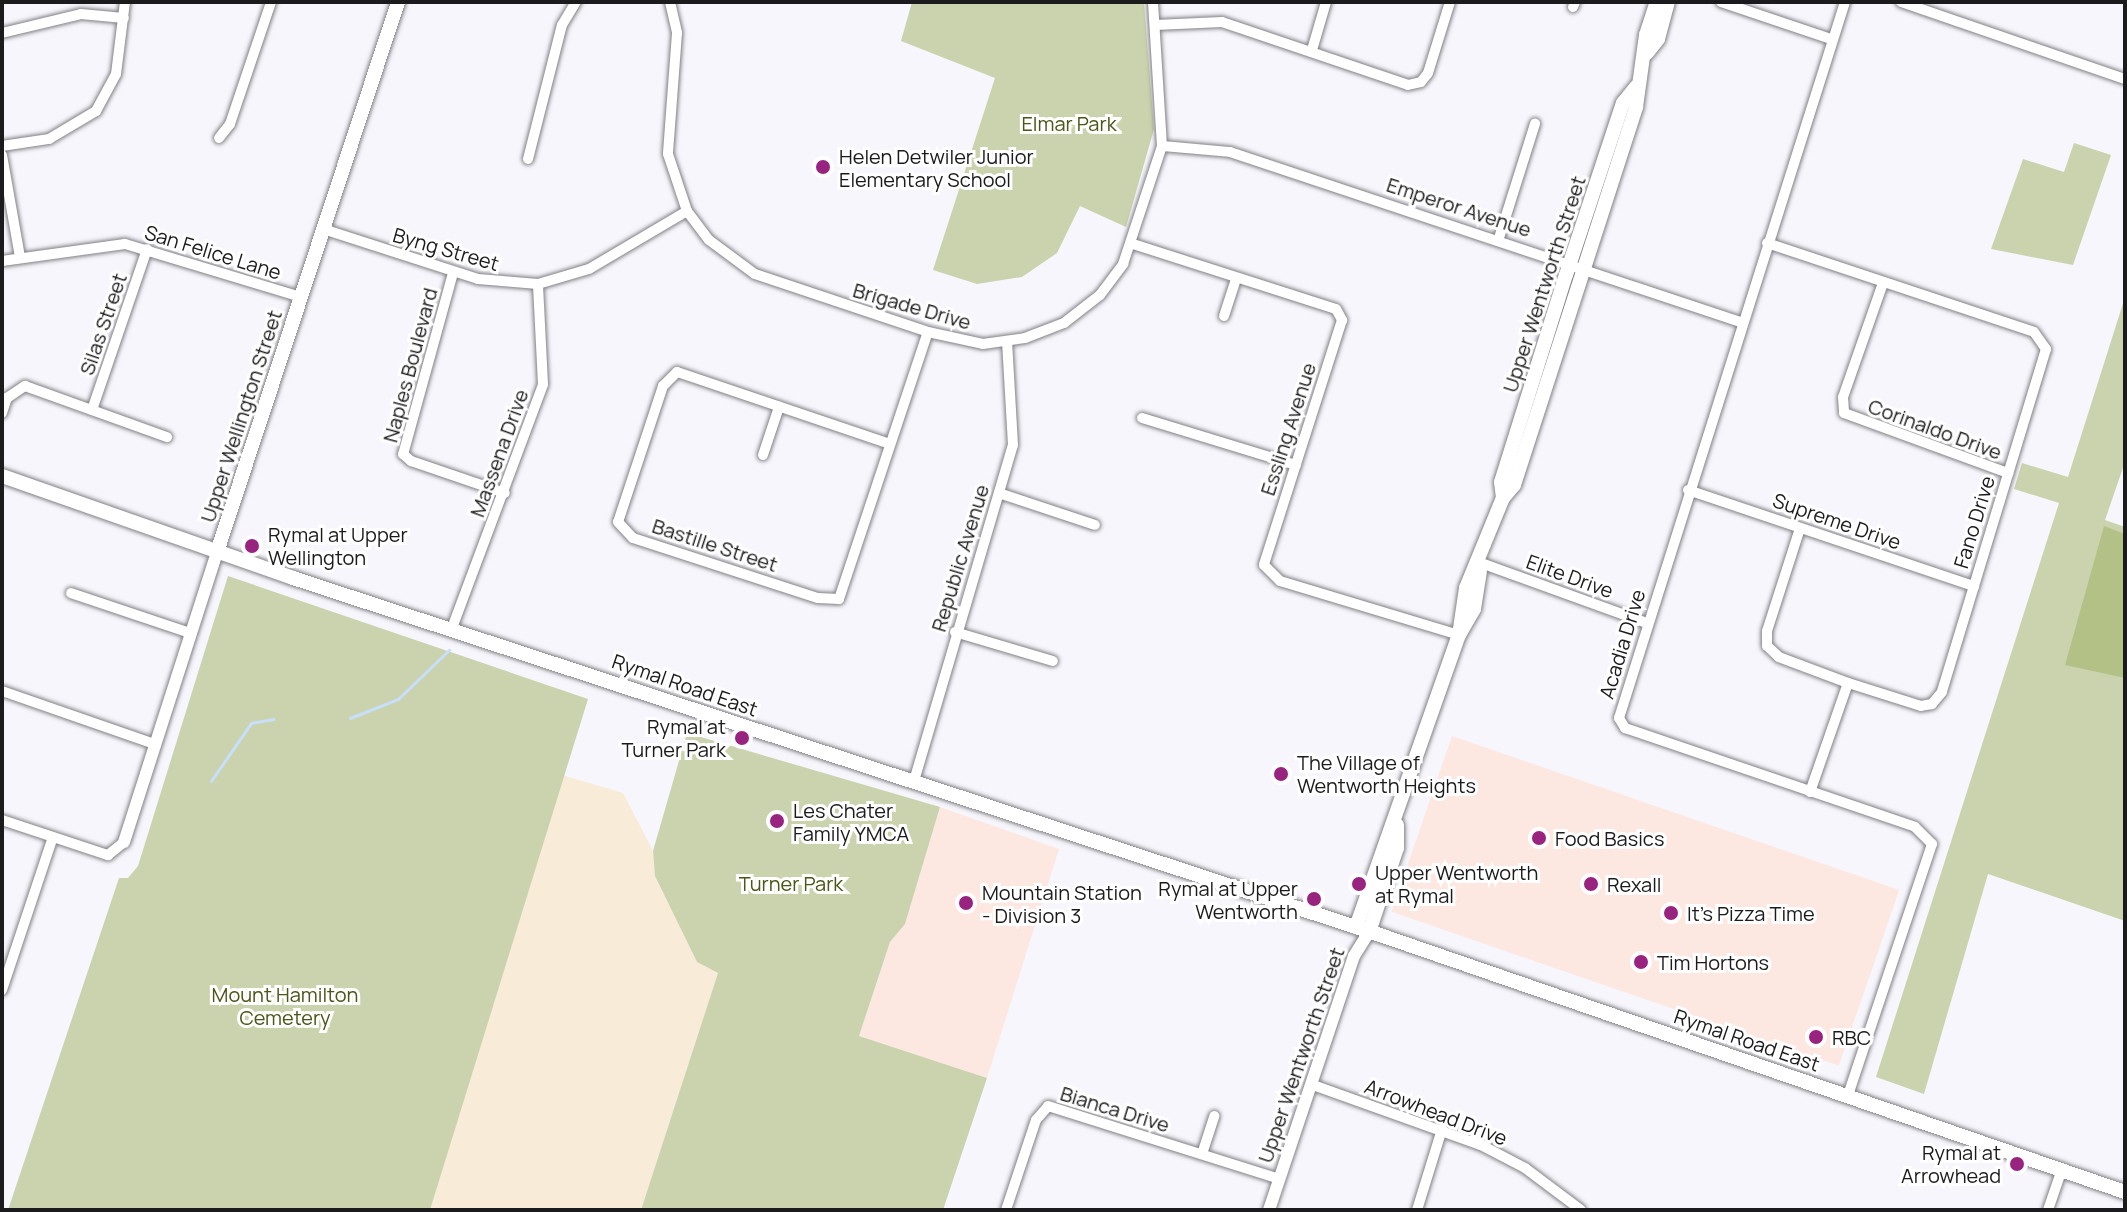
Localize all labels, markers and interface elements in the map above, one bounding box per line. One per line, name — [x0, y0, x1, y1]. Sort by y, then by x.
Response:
park label: Elmar Park — [1021, 111, 1117, 135]
place label: Helen Detwiler Junior Elementary School — [839, 144, 1034, 191]
marker: Helen Detwiler Junior Elementary School — [814, 158, 832, 176]
street label: Emperor Avenue — [1384, 172, 1534, 242]
street label: Upper Wentworth Street — [1498, 173, 1590, 395]
street label: San Felice Lane — [142, 220, 284, 284]
street label: Byng Street — [390, 222, 502, 276]
street label: Silas Street — [74, 270, 132, 378]
street label: Brigade Drive — [850, 278, 974, 334]
street label: Naples Boulevard — [378, 285, 442, 445]
street label: Upper Wellington Street — [195, 307, 287, 525]
street label: Essling Avenue — [1255, 360, 1321, 498]
street label: Massena Drive — [465, 386, 533, 520]
street label: Corinaldo Drive — [1865, 394, 2005, 464]
street label: Fano Drive — [1949, 473, 1999, 571]
street label: Republic Avenue — [926, 482, 994, 634]
street label: Supreme Drive — [1770, 488, 1904, 554]
street label: Bastille Street — [649, 513, 781, 577]
place label: Rymal at Upper Wellington — [268, 522, 408, 569]
marker: Rymal at Upper Wellington — [243, 537, 261, 555]
street label: Elite Drive — [1523, 549, 1617, 603]
street label: Acadia Drive — [1594, 586, 1650, 702]
street label: Rymal Road East — [609, 649, 761, 721]
place label: Rymal at Turner Park — [621, 714, 726, 761]
marker: Rymal at Turner Park — [733, 729, 751, 747]
place label: The Village of Wentworth Heights — [1297, 750, 1476, 797]
marker: The Village of Wentworth Heights — [1272, 765, 1290, 783]
place label: Les Chater Family YMCA — [793, 798, 909, 845]
marker: Les Chater Family YMCA — [768, 812, 786, 830]
place label: Food Basics — [1555, 826, 1664, 850]
marker: Food Basics — [1530, 829, 1548, 847]
place label: Upper Wentworth at Rymal — [1375, 860, 1538, 907]
park label: Turner Park — [739, 871, 843, 895]
place label: Rexall — [1607, 872, 1661, 896]
marker: Upper Wentworth at Rymal — [1350, 875, 1368, 893]
marker: Rexall — [1582, 875, 1600, 893]
place label: Rymal at Upper Wentworth — [1158, 876, 1298, 923]
place label: Mountain Station - Division 3 — [982, 880, 1142, 927]
marker: Rymal at Upper Wentworth — [1305, 890, 1323, 908]
marker: Mountain Station - Division 3 — [957, 894, 975, 912]
place label: It's Pizza Time — [1687, 901, 1814, 925]
marker: It's Pizza Time — [1662, 904, 1680, 922]
street label: Upper Wentworth Street — [1253, 944, 1349, 1166]
place label: Tim Hortons — [1657, 950, 1769, 974]
marker: Tim Hortons — [1632, 953, 1650, 971]
park label: Mount Hamilton Cemetery — [212, 982, 358, 1029]
street label: Rymal Road East — [1671, 1004, 1823, 1076]
place label: RBC — [1832, 1025, 1871, 1049]
marker: RBC — [1807, 1028, 1825, 1046]
street label: Arrowhead Drive — [1361, 1074, 1511, 1150]
street label: Bianca Drive — [1058, 1081, 1172, 1137]
place label: Rymal at Arrowhead — [1901, 1140, 2001, 1187]
marker: Rymal at Arrowhead — [2008, 1155, 2026, 1173]

